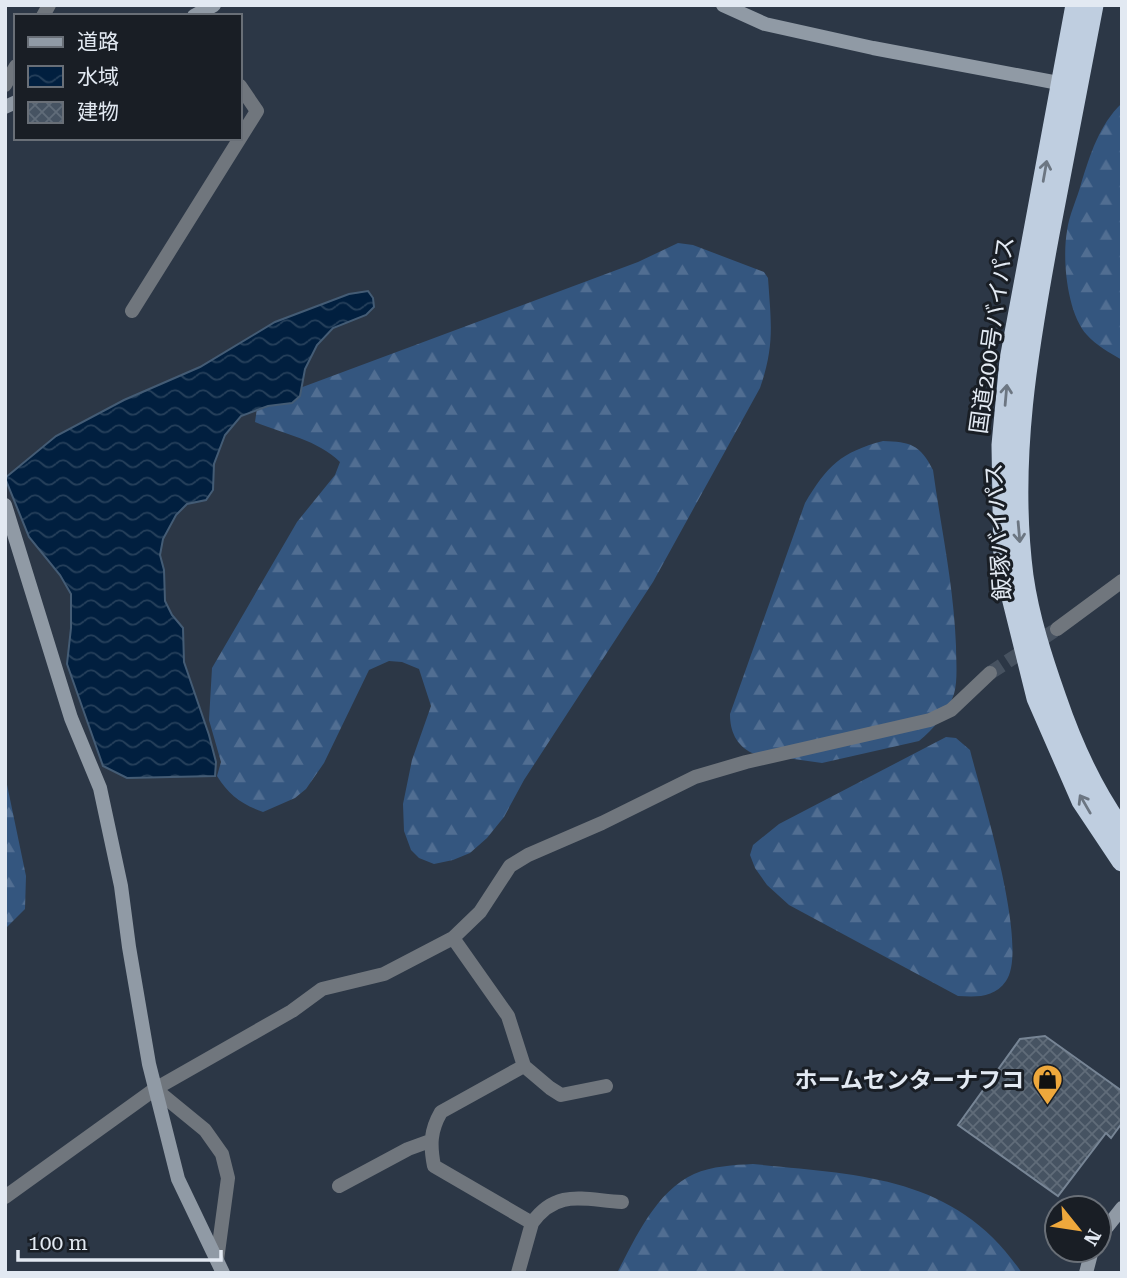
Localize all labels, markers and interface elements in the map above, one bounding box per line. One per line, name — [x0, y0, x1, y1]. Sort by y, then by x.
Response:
legend — [14, 14, 242, 140]
text: 道路 — [77, 30, 119, 54]
text: 水域 — [77, 65, 119, 89]
text: 建物 — [77, 100, 119, 124]
one-way arrow — [1038, 160, 1052, 183]
street label: 国道200号バイパス — [965, 235, 1020, 436]
one-way arrow — [1000, 384, 1013, 407]
street label: 飯塚バイパス — [980, 462, 1017, 602]
one-way arrow — [1013, 521, 1026, 543]
one-way arrow — [1078, 794, 1092, 814]
shop icon: ホームセンターナフコ — [1030, 1063, 1064, 1107]
place label: ホームセンターナフコ — [795, 1067, 1024, 1094]
north arrow — [1043, 1194, 1113, 1264]
scale bar — [18, 1218, 220, 1262]
text: N — [1078, 1225, 1106, 1250]
text: 100 m — [28, 1231, 88, 1255]

